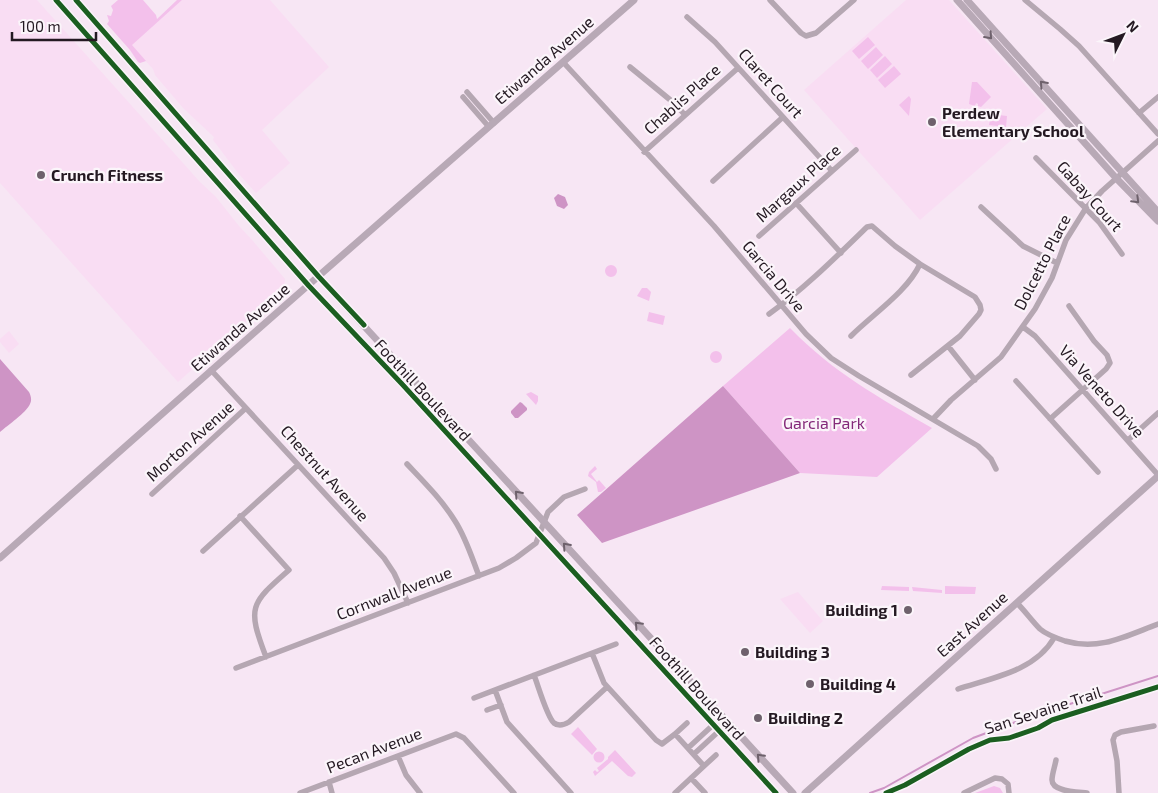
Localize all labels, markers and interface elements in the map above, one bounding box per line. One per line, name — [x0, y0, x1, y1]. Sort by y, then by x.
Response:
scale bar — [12, 10, 96, 42]
north arrow — [1098, 10, 1148, 60]
street label: Etiwanda Avenue — [490, 11, 597, 108]
text: 100 m — [20, 17, 61, 35]
text: N — [1123, 17, 1143, 35]
one-way arrow — [984, 31, 993, 40]
street label: Claret Court — [735, 44, 808, 121]
street label: Chablis Place — [640, 59, 724, 138]
one-way arrow — [1040, 81, 1049, 90]
place label: Perdew Elementary School — [942, 103, 1085, 141]
marker: Perdew Elementary School — [926, 116, 938, 128]
street label: Margaux Place — [751, 140, 844, 226]
street label: Gabay Court — [1054, 157, 1127, 235]
place label: Crunch Fitness — [51, 165, 163, 184]
marker: Crunch Fitness — [35, 169, 47, 181]
one-way arrow — [1131, 194, 1140, 203]
street label: Dolcetto Place — [1009, 211, 1074, 313]
street label: Garcia Drive — [739, 236, 810, 315]
street label: Etiwanda Avenue — [186, 278, 293, 375]
street label: Foothill Boulevard — [371, 335, 476, 445]
street label: Via Veneto Drive — [1056, 340, 1149, 441]
street label: Morton Avenue — [142, 396, 237, 485]
park label: Garcia Park — [783, 413, 865, 432]
street label: Chestnut Avenue — [277, 421, 373, 525]
one-way arrow — [515, 491, 524, 500]
one-way arrow — [563, 542, 572, 551]
street label: Cornwall Avenue — [334, 562, 454, 623]
street label: East Avenue — [932, 587, 1011, 660]
place label: Building 1 — [825, 600, 898, 619]
marker: Building 1 — [902, 604, 914, 616]
one-way arrow — [635, 621, 644, 630]
street label: Foothill Boulevard — [646, 632, 749, 743]
place label: Building 3 — [755, 642, 830, 661]
marker: Building 3 — [739, 646, 751, 658]
place label: Building 4 — [820, 674, 896, 693]
marker: Building 4 — [804, 678, 816, 690]
street label: San Sevaine Trail — [982, 682, 1104, 737]
place label: Building 2 — [768, 708, 843, 727]
marker: Building 2 — [752, 712, 764, 724]
street label: Pecan Avenue — [323, 723, 424, 776]
one-way arrow — [757, 754, 766, 763]

